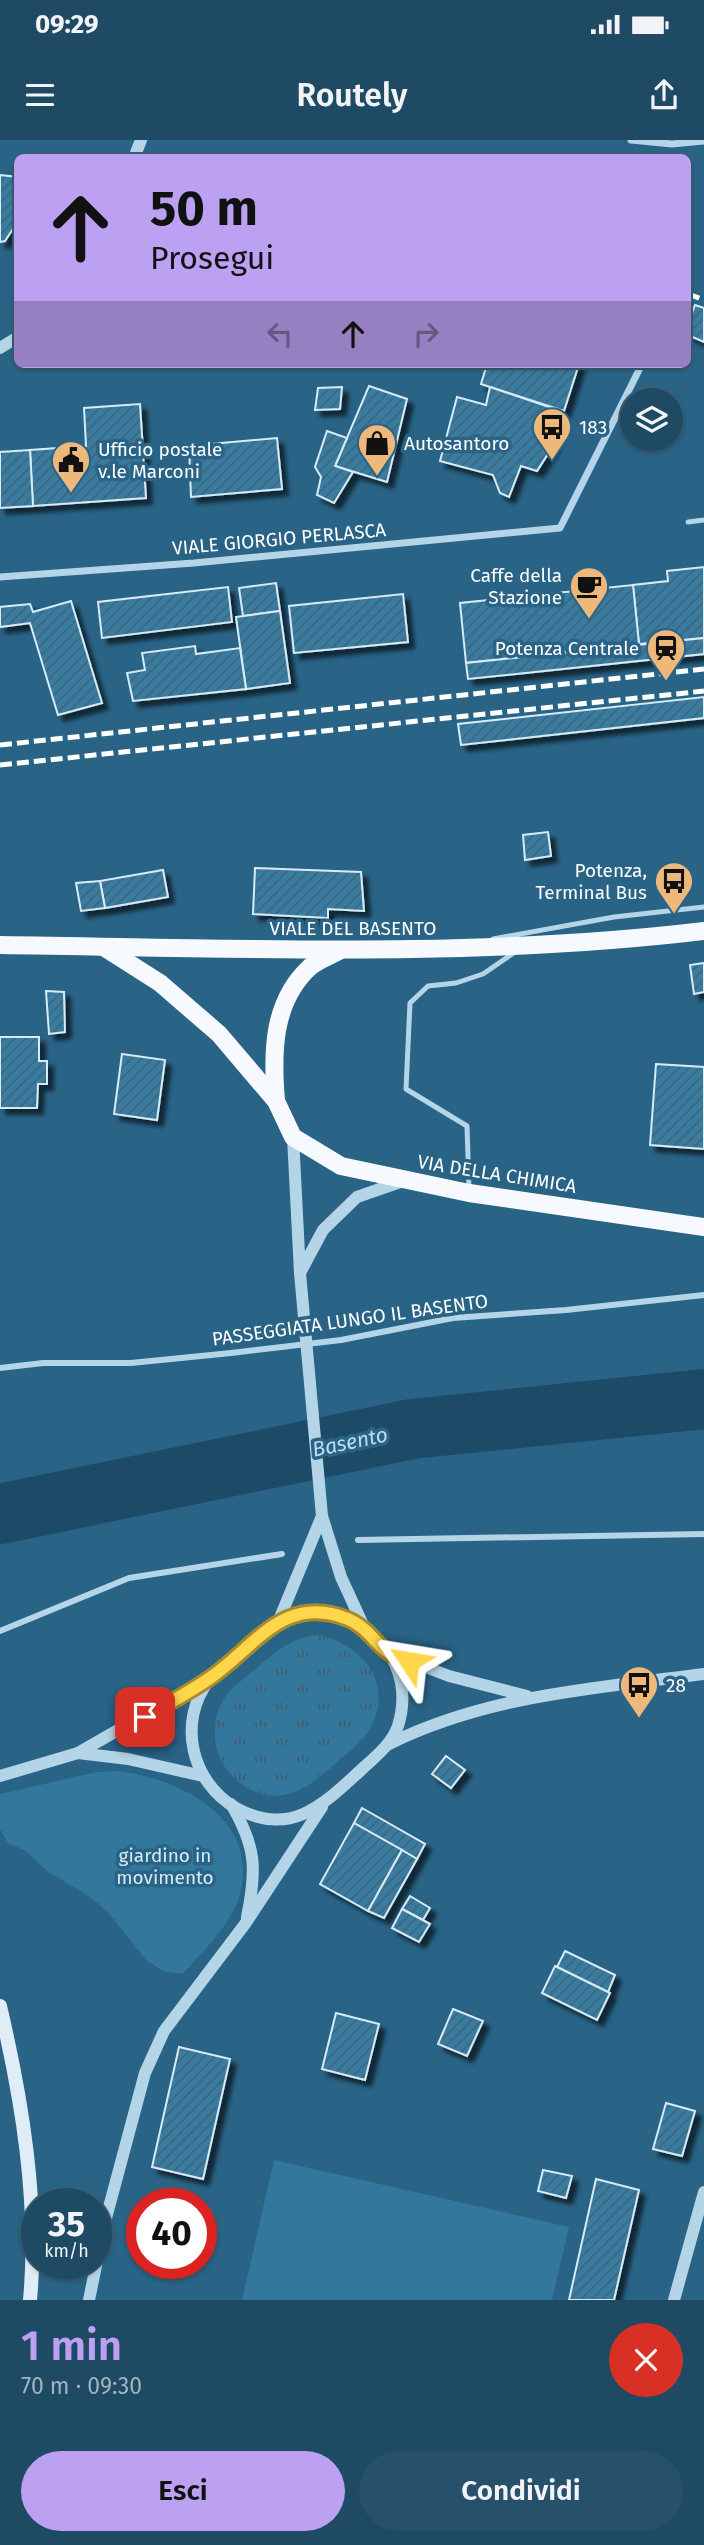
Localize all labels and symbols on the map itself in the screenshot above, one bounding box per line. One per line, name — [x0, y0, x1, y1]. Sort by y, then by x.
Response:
bus stop icon: 183 — [531, 406, 573, 461]
place label: 183 — [579, 416, 607, 439]
shop icon: Autosantoro — [356, 422, 398, 477]
place label: Autosantoro — [404, 432, 509, 455]
place label: Ufficio postale v.le Marconi — [98, 438, 222, 483]
public building icon: Ufficio postale v.le Marconi — [50, 439, 92, 494]
street label: VIALE GIORGIO PERLASCA — [171, 518, 387, 560]
place label: Caffe della Stazione — [470, 564, 562, 609]
cafe icon: Caffe della Stazione — [568, 565, 610, 620]
station icon: Potenza Centrale — [645, 627, 687, 682]
place label: Potenza Centrale — [495, 637, 639, 660]
place label: Potenza, Terminal Bus — [536, 859, 647, 904]
bus stop icon: Potenza, Terminal Bus — [653, 860, 695, 915]
street label: VIALE DEL BASENTO — [270, 917, 436, 940]
street label: VIA DELLA CHIMICA — [416, 1150, 578, 1198]
street label: PASSEGGIATA LUNGO IL BASENTO — [211, 1289, 489, 1351]
water label: Basento — [310, 1421, 390, 1463]
position arrow — [372, 1624, 446, 1698]
bus stop icon: 28 — [618, 1664, 660, 1719]
place label: 28 — [666, 1674, 686, 1697]
pin — [115, 1687, 175, 1747]
park label: giardino in movimento — [116, 1844, 214, 1889]
speed limit sign: 40 — [126, 2188, 217, 2279]

